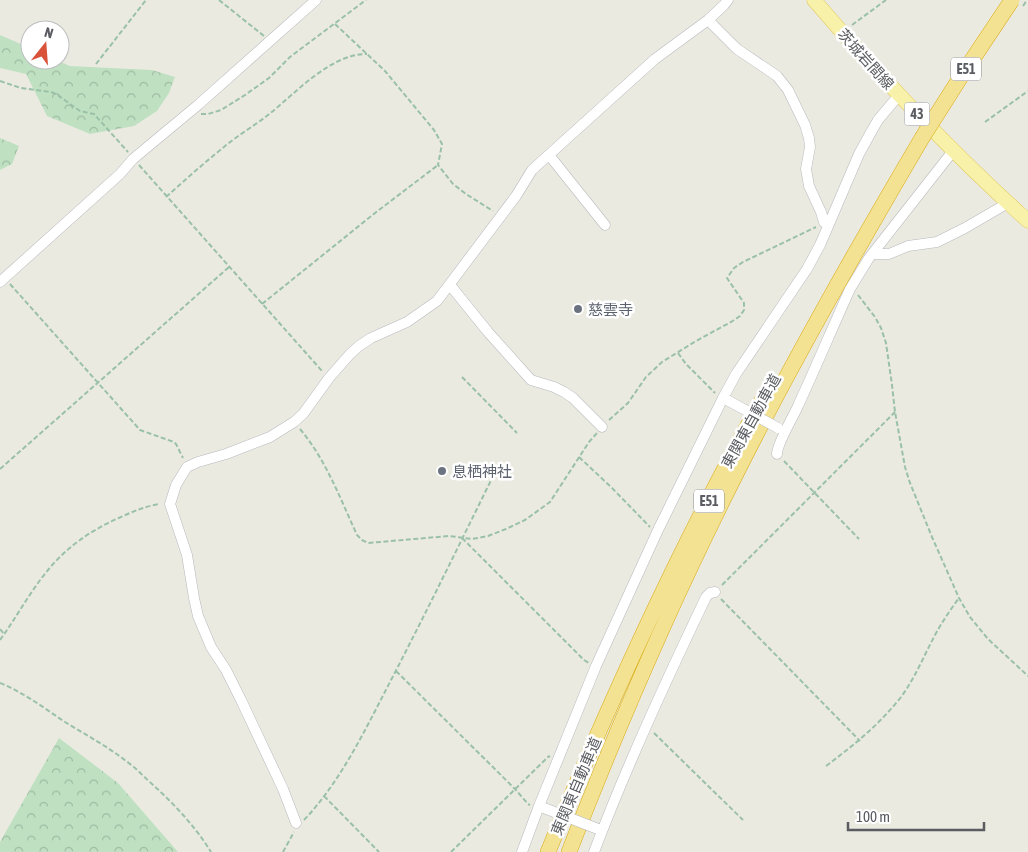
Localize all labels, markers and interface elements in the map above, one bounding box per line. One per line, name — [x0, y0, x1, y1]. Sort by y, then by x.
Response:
north arrow — [20, 20, 70, 70]
text: N — [43, 24, 55, 41]
street label: 茨城岩間線 — [835, 25, 897, 93]
road number: E51 — [951, 58, 981, 80]
road number: 43 — [904, 102, 930, 126]
place label: 慈雲寺 — [588, 301, 633, 318]
marker: 慈雲寺 — [572, 303, 584, 315]
street label: 東関東自動車道 — [718, 371, 784, 471]
place label: 息栖神社 — [452, 463, 512, 480]
marker: 息栖神社 — [436, 465, 448, 477]
road number: E51 — [694, 490, 724, 512]
street label: 東関東自動車道 — [548, 734, 604, 838]
scale bar — [848, 800, 984, 832]
text: 100 m — [856, 808, 890, 825]

